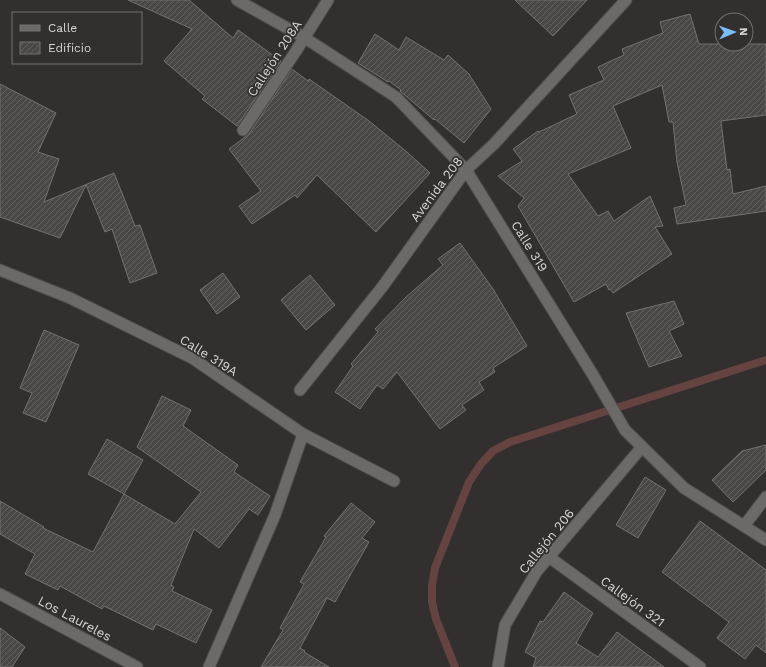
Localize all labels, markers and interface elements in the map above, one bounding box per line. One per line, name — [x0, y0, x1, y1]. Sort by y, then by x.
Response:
legend — [12, 12, 142, 64]
north arrow — [714, 12, 754, 52]
street label: Callejón 208A — [244, 17, 305, 99]
text: Calle — [48, 21, 77, 35]
text: N — [737, 27, 750, 36]
text: Edificio — [48, 41, 91, 55]
street label: Avenida 208 — [407, 154, 466, 225]
street label: Calle 319 — [508, 218, 551, 274]
street label: Calle 319A — [177, 332, 241, 379]
street label: Callejón 206 — [516, 506, 577, 577]
street label: Callejón 321 — [598, 573, 668, 630]
street label: Los Laureles — [36, 593, 114, 644]

